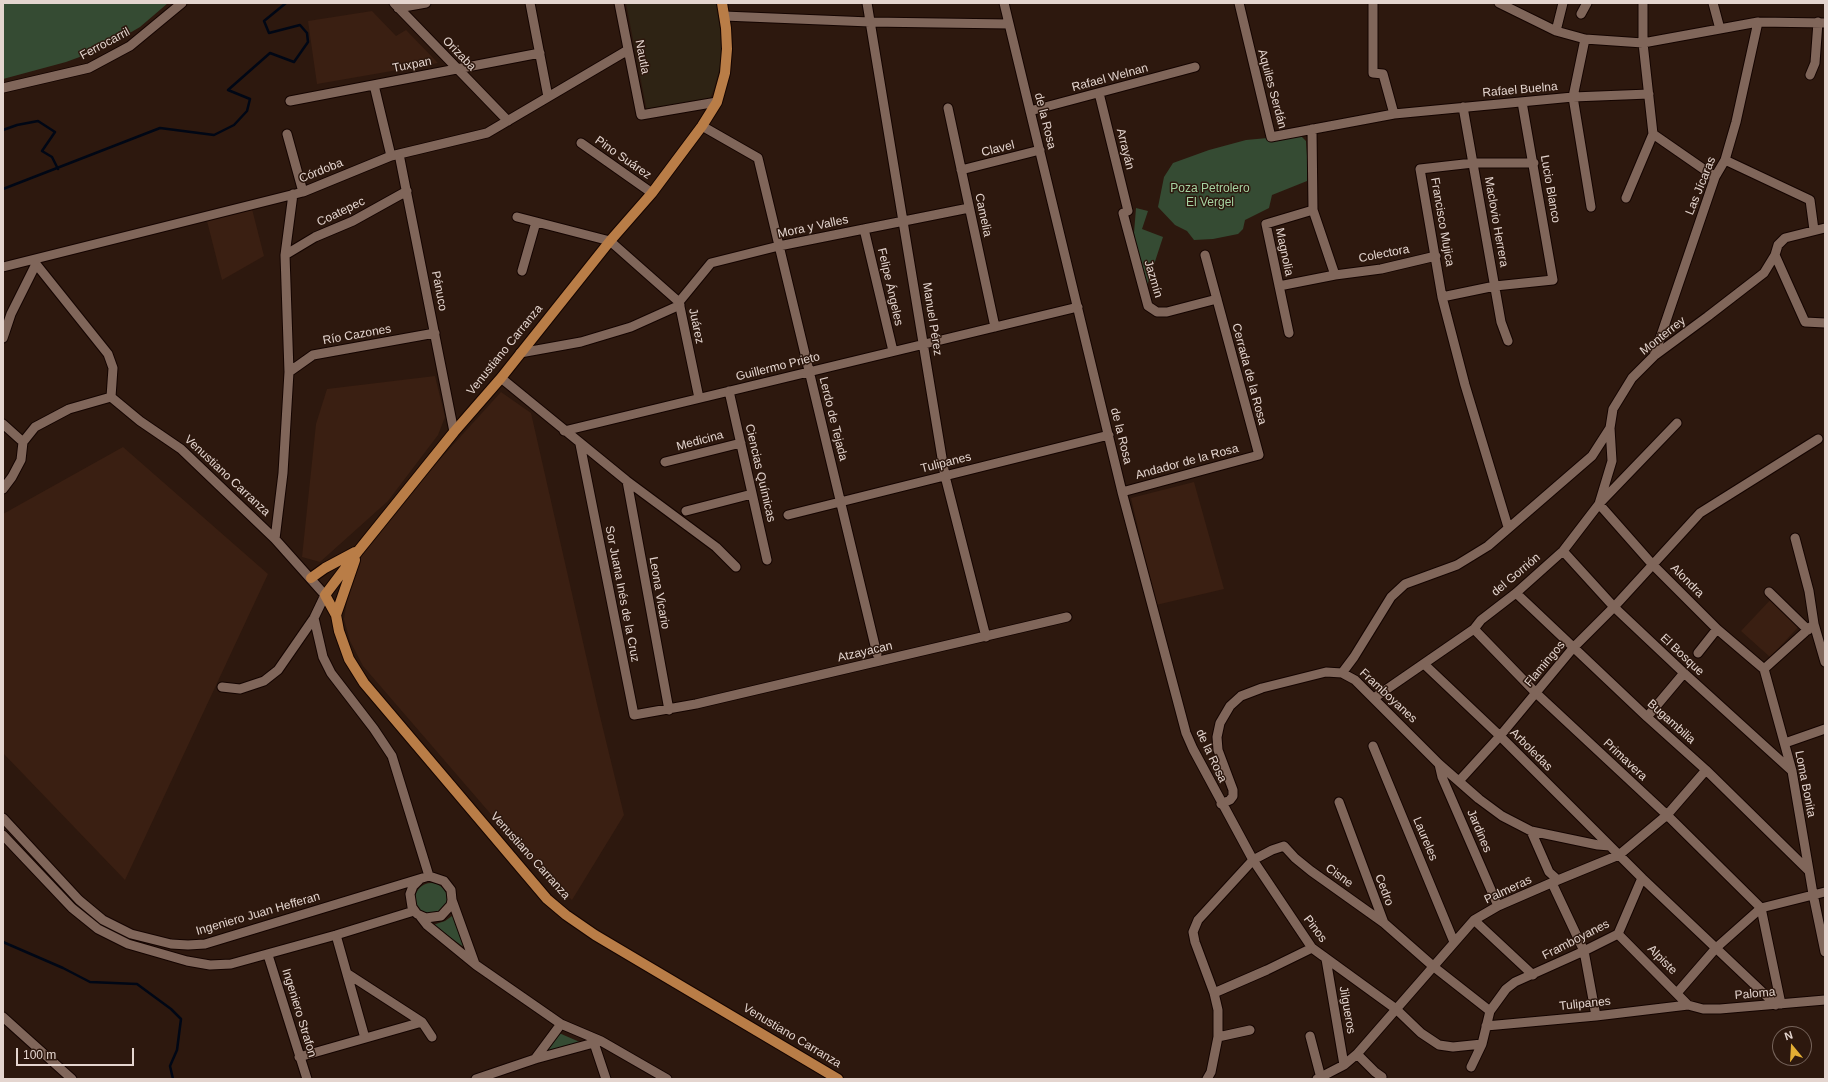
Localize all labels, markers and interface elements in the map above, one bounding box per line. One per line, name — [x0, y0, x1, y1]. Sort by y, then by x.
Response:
street label: Ferrocarril — [77, 25, 133, 63]
street label: Orizaba — [439, 34, 479, 74]
street label: Nautla — [632, 39, 652, 75]
street label: Aquiles Serdán — [1255, 48, 1289, 130]
street label: Tuxpan — [391, 54, 433, 76]
street label: Rafael Welnan — [1070, 61, 1150, 95]
street label: Rafael Buelna — [1482, 80, 1558, 100]
street label: de la Rosa — [1031, 91, 1059, 151]
street label: Arrayán — [1113, 127, 1137, 171]
street label: Pino Suárez — [592, 133, 654, 183]
street label: Clavel — [980, 138, 1016, 160]
street label: Lucio Blanco — [1537, 154, 1563, 224]
street label: Las Jícaras — [1683, 155, 1719, 217]
street label: Córdoba — [297, 156, 345, 186]
street label: Francisco Mujica — [1427, 176, 1457, 268]
street label: Maclovio Herrera — [1481, 176, 1511, 268]
park label: Poza Petrolero El Vergel — [1170, 182, 1250, 210]
street label: Camelia — [971, 192, 995, 238]
street label: Coatepec — [315, 194, 367, 230]
street label: Mora y Valles — [776, 212, 850, 242]
street label: Magnolia — [1272, 227, 1296, 277]
street label: Colectora — [1357, 242, 1411, 266]
street label: Felipe Ángeles — [874, 247, 906, 327]
street label: Jazmín — [1140, 258, 1166, 300]
street label: Pánuco — [428, 270, 450, 312]
street label: Manuel Pérez — [919, 281, 945, 357]
street label: Venustiano Carranza — [464, 302, 546, 398]
street label: Juárez — [685, 307, 707, 345]
street label: Monterrey — [1637, 314, 1689, 358]
street label: Río Cazones — [322, 322, 392, 348]
street label: Cerrada de la Rosa — [1229, 322, 1269, 426]
street label: Guillermo Prieto — [735, 350, 821, 384]
street label: Lerdo de Tejada — [816, 376, 850, 462]
street label: de la Rosa — [1107, 406, 1135, 466]
street label: Ciencias Químicas — [742, 423, 778, 523]
street label: Medicina — [675, 428, 725, 454]
street label: Venustiano Carranza — [181, 433, 273, 519]
street label: Andador de la Rosa — [1134, 441, 1240, 483]
street label: Tulipanes — [919, 450, 973, 476]
street label: Sor Juana Inés de la Cruz — [602, 525, 642, 663]
street label: del Gorrión — [1489, 550, 1543, 600]
street label: Leona Vicario — [646, 556, 672, 630]
street label: Alondra — [1667, 561, 1707, 601]
street label: El Bosque — [1657, 631, 1707, 679]
street label: Flamingos — [1522, 638, 1568, 690]
street label: Atzayacan — [836, 639, 894, 665]
street label: Framboyanes — [1356, 666, 1420, 726]
street label: Bugambilia — [1644, 697, 1698, 747]
street label: Arboledas — [1507, 726, 1555, 774]
street label: de la Rosa — [1192, 727, 1230, 785]
street label: Primavera — [1600, 736, 1650, 784]
street label: Loma Bonita — [1792, 750, 1818, 818]
street label: Jardines — [1464, 807, 1494, 855]
street label: Venustiano Carranza — [487, 810, 573, 902]
street label: Laureles — [1409, 815, 1441, 863]
street label: Cisne — [1322, 861, 1356, 891]
street label: Cedro — [1371, 872, 1397, 908]
street label: Palmeras — [1482, 873, 1534, 907]
street label: Ingeniero Juan Hefferan — [194, 889, 322, 939]
street label: Pinos — [1300, 913, 1330, 945]
street label: Framboyanes — [1540, 917, 1612, 963]
street label: Alpiste — [1644, 942, 1680, 978]
street label: Ingeniero Strafon — [279, 967, 319, 1059]
street label: Jilgueros — [1336, 985, 1358, 1035]
street label: Paloma — [1734, 985, 1776, 1003]
street label: Tulipanes — [1559, 994, 1611, 1014]
street label: Venustiano Carranza — [740, 1001, 844, 1071]
north arrow — [1772, 1026, 1812, 1066]
text: N — [1783, 1029, 1794, 1042]
scale bar — [18, 1040, 136, 1066]
text: 100 m — [23, 1048, 56, 1062]

